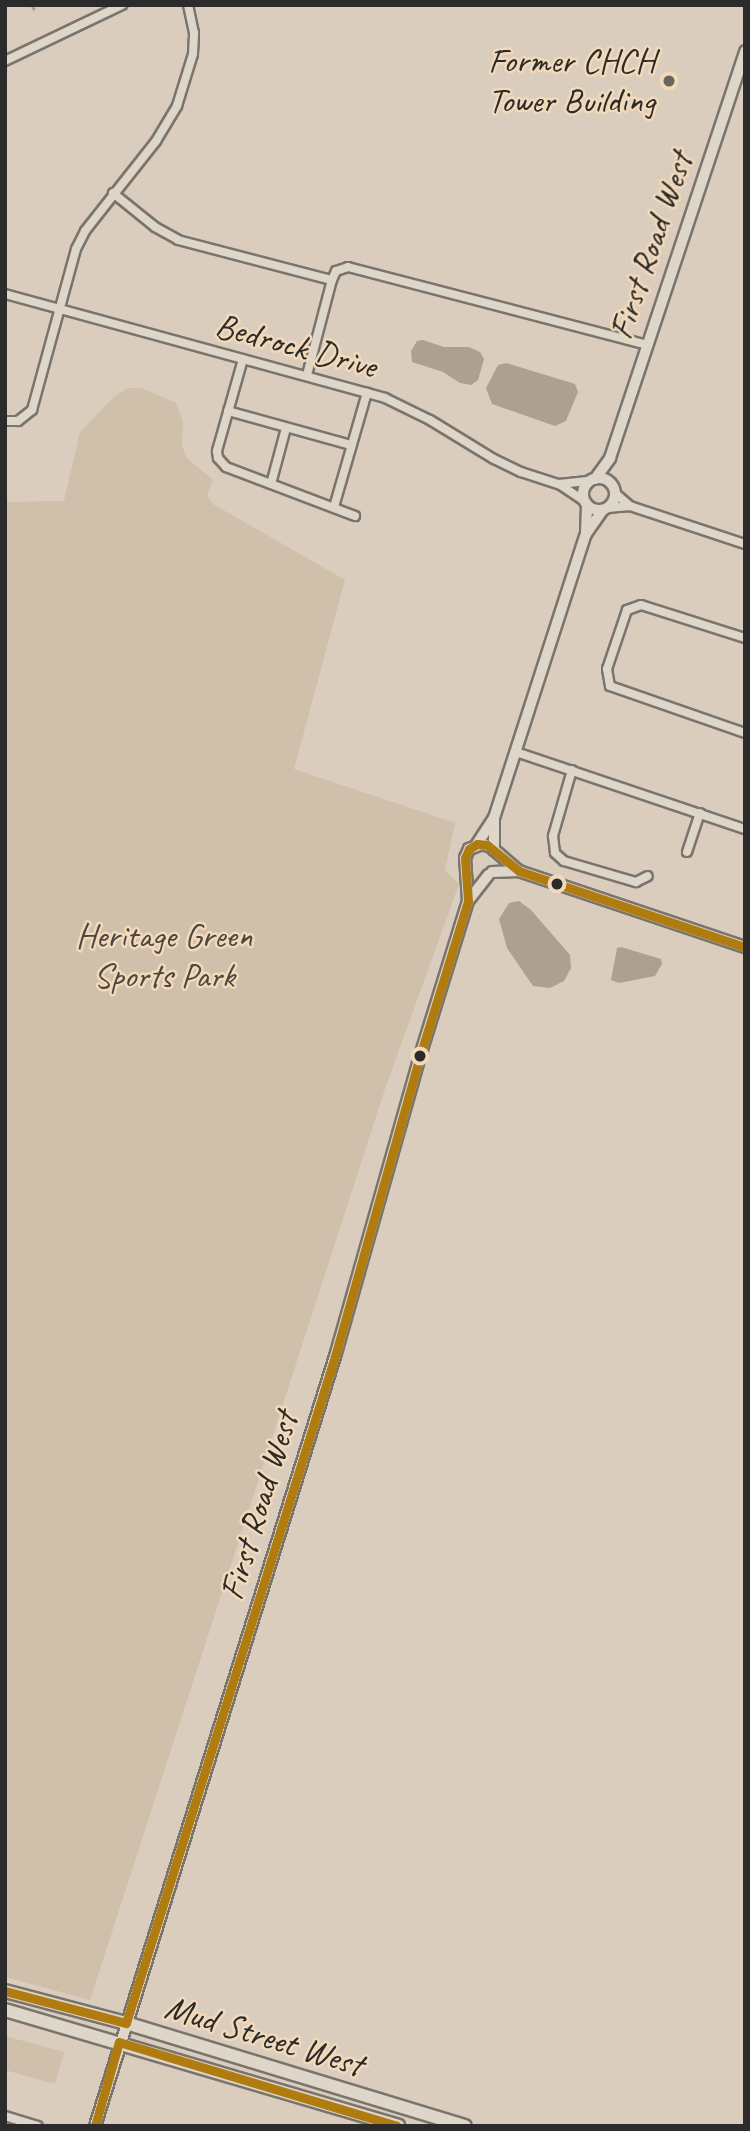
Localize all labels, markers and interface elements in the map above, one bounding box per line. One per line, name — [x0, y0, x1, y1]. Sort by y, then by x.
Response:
place label: Former CHCH Tower Building — [487, 40, 655, 122]
marker: Former CHCH Tower Building — [661, 73, 677, 89]
street label: First Road West — [599, 147, 703, 345]
street label: Bedrock Drive — [211, 304, 381, 388]
unlabelled marker — [550, 877, 564, 891]
park label: Heritage Green Sports Park — [76, 915, 252, 997]
unlabelled marker — [413, 1049, 427, 1063]
street label: First Road West — [210, 1407, 308, 1605]
street label: Mud Street West — [160, 1986, 368, 2086]

